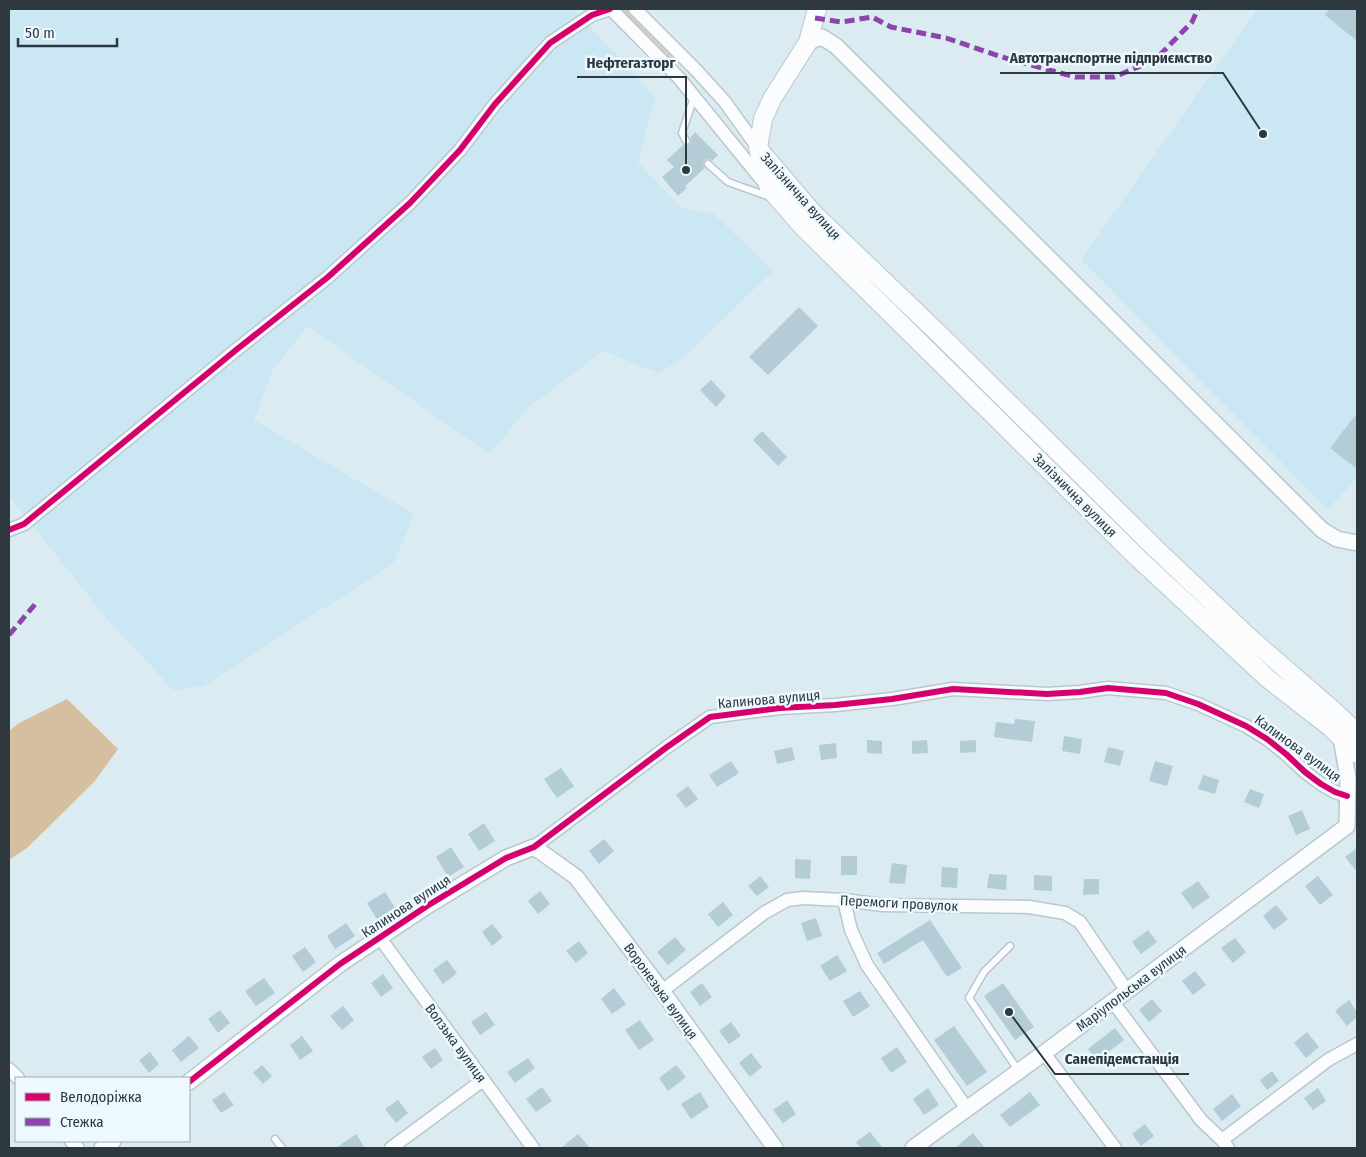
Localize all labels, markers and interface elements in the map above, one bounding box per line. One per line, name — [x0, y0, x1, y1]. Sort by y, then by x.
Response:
scale bar — [18, 15, 116, 47]
text: 50 m — [25, 24, 55, 42]
callout: Автотранспортне підприємство — [1000, 43, 1223, 73]
callout: Нефтегазторг — [577, 47, 686, 77]
text: Автотранспортне підприємство — [1009, 49, 1212, 67]
text: Нефтегазторг — [587, 54, 676, 72]
street label: Залізнична вулиця — [757, 149, 844, 244]
street label: Залізнична вулиця — [1029, 450, 1120, 541]
street label: Калинова вулиця — [717, 687, 821, 712]
street label: Калинова вулиця — [1251, 711, 1344, 786]
street label: Калинова вулиця — [359, 871, 454, 942]
street label: Перемоги провулок — [840, 892, 959, 915]
street label: Воронезька вулиця — [620, 940, 701, 1043]
street label: Маріупольська вулиця — [1073, 941, 1190, 1035]
street label: Волзька вулиця — [421, 1001, 490, 1086]
callout: Санепідемстанція — [1055, 1044, 1189, 1074]
text: Санепідемстанція — [1065, 1050, 1179, 1068]
legend — [15, 1077, 190, 1142]
text: Велодоріжка — [60, 1088, 142, 1106]
text: Стежка — [60, 1113, 104, 1131]

